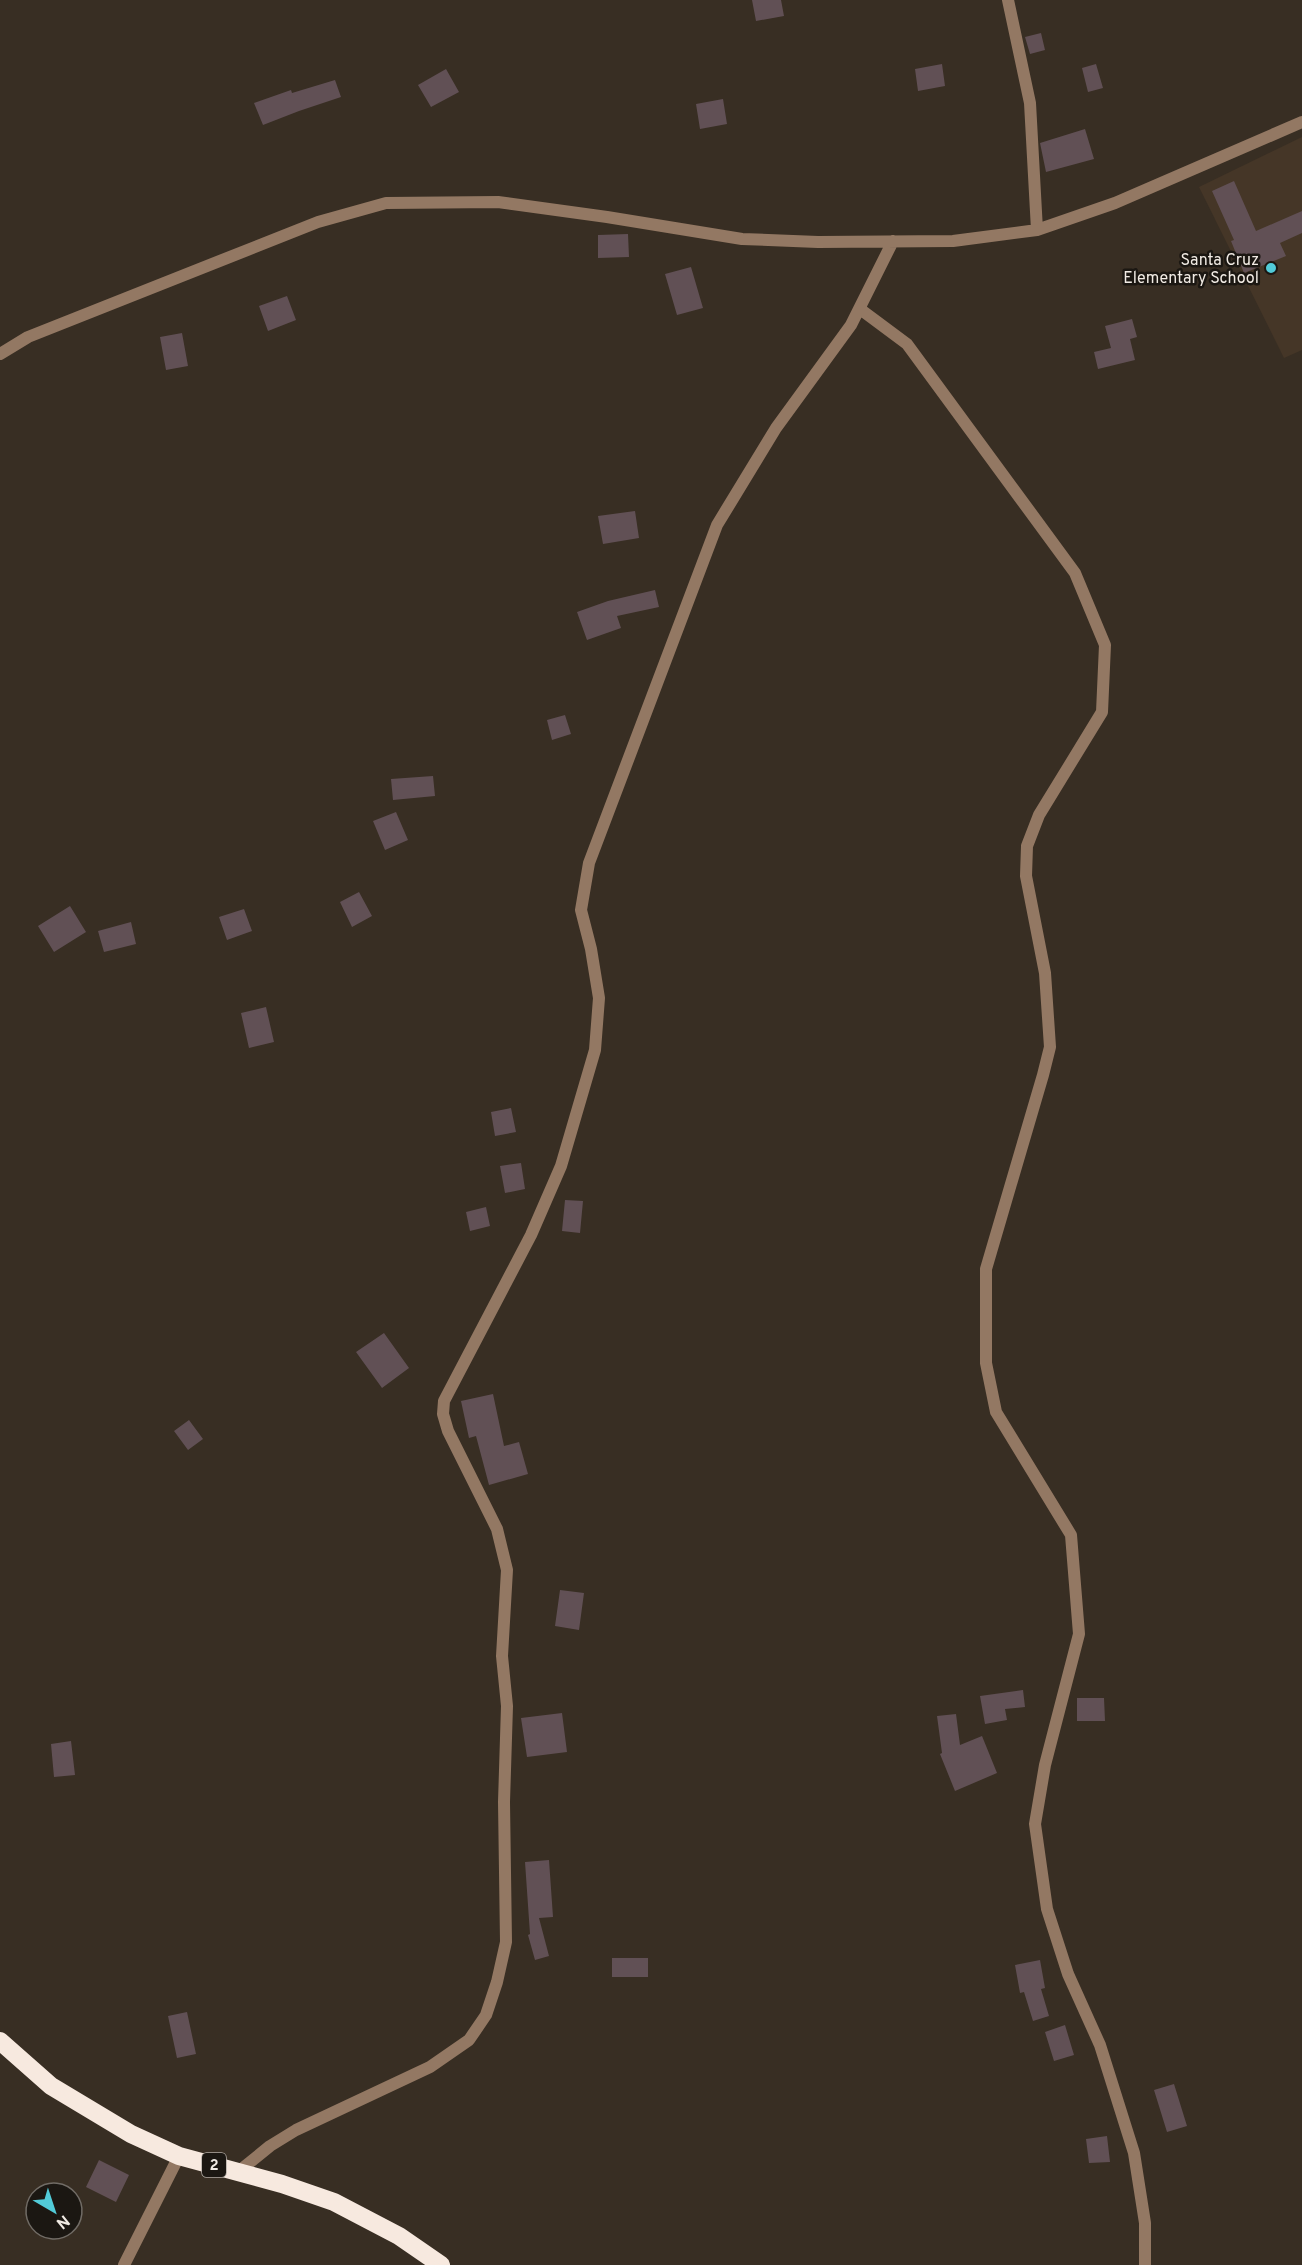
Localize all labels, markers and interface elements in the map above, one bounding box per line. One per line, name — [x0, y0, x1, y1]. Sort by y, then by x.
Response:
place label: Santa Cruz Elementary School — [1123, 251, 1259, 289]
marker: Santa Cruz Elementary School — [1264, 261, 1278, 275]
road number: 2 — [202, 2153, 226, 2177]
north arrow — [24, 2181, 84, 2241]
text: N — [51, 2210, 73, 2232]

